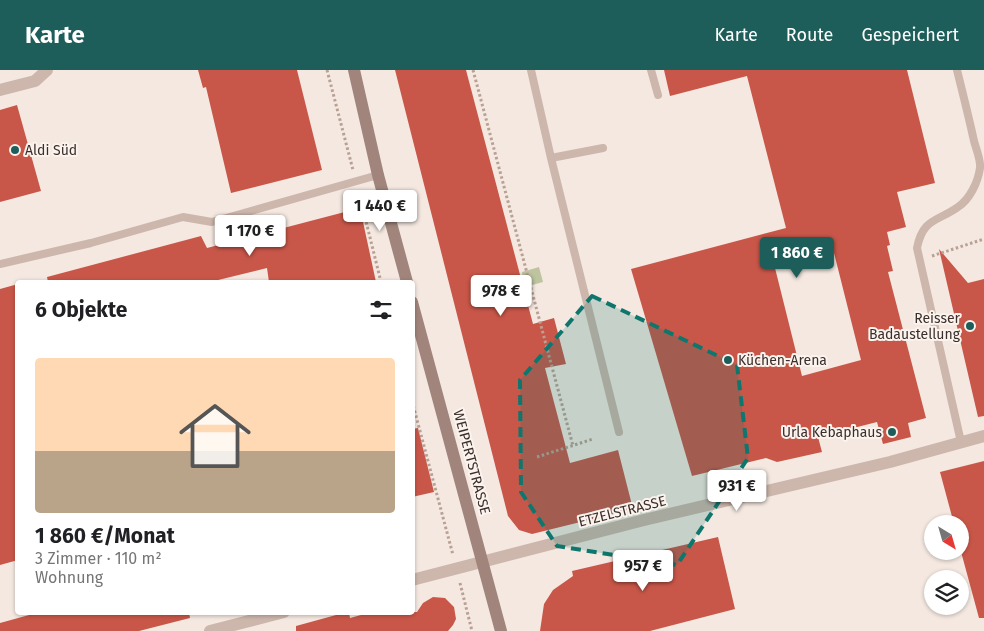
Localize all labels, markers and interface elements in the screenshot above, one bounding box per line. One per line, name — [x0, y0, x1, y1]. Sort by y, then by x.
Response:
text: Karte — [25, 21, 85, 49]
text: Karte — [715, 24, 758, 46]
text: Route — [786, 24, 833, 46]
text: Gespeichert — [861, 24, 959, 46]
place label: Aldi Süd — [25, 142, 77, 159]
marker: Aldi Süd — [9, 144, 21, 156]
pin: 1 440 € — [334, 190, 426, 232]
text: 1 440 € — [354, 196, 406, 215]
pin: 1 170 € — [204, 214, 296, 257]
text: 1 170 € — [226, 221, 274, 240]
pin: 1 860 € — [751, 236, 843, 279]
text: 1 860 € — [771, 243, 823, 262]
pin: 978 € — [466, 274, 536, 317]
text: 978 € — [482, 281, 520, 300]
icon: filters — [367, 296, 395, 324]
text: 6 Objekte — [35, 297, 127, 323]
place label: Reisser Badaustellung — [869, 310, 961, 343]
marker: Reisser Badaustellung — [964, 320, 976, 332]
place label: Küchen-Arena — [738, 352, 827, 369]
marker: Küchen-Arena — [722, 354, 734, 366]
icon: home — [170, 391, 260, 481]
street label: WEIPERTSTRASSE — [449, 408, 494, 516]
place label: Urla Kebaphaus — [782, 424, 882, 441]
marker: Urla Kebaphaus — [886, 426, 898, 438]
pin: 931 € — [702, 470, 772, 512]
text: 931 € — [718, 476, 756, 495]
street label: ETZELSTRASSE — [577, 492, 668, 531]
north arrow — [924, 515, 969, 560]
map controls — [924, 515, 969, 615]
text: 1 860 €/Monat — [35, 523, 175, 549]
text: 3 Zimmer · 110 m² — [35, 549, 162, 568]
pin: 957 € — [608, 550, 678, 592]
text: 957 € — [624, 556, 662, 575]
text: Wohnung — [35, 568, 103, 587]
button: layers — [924, 570, 969, 615]

